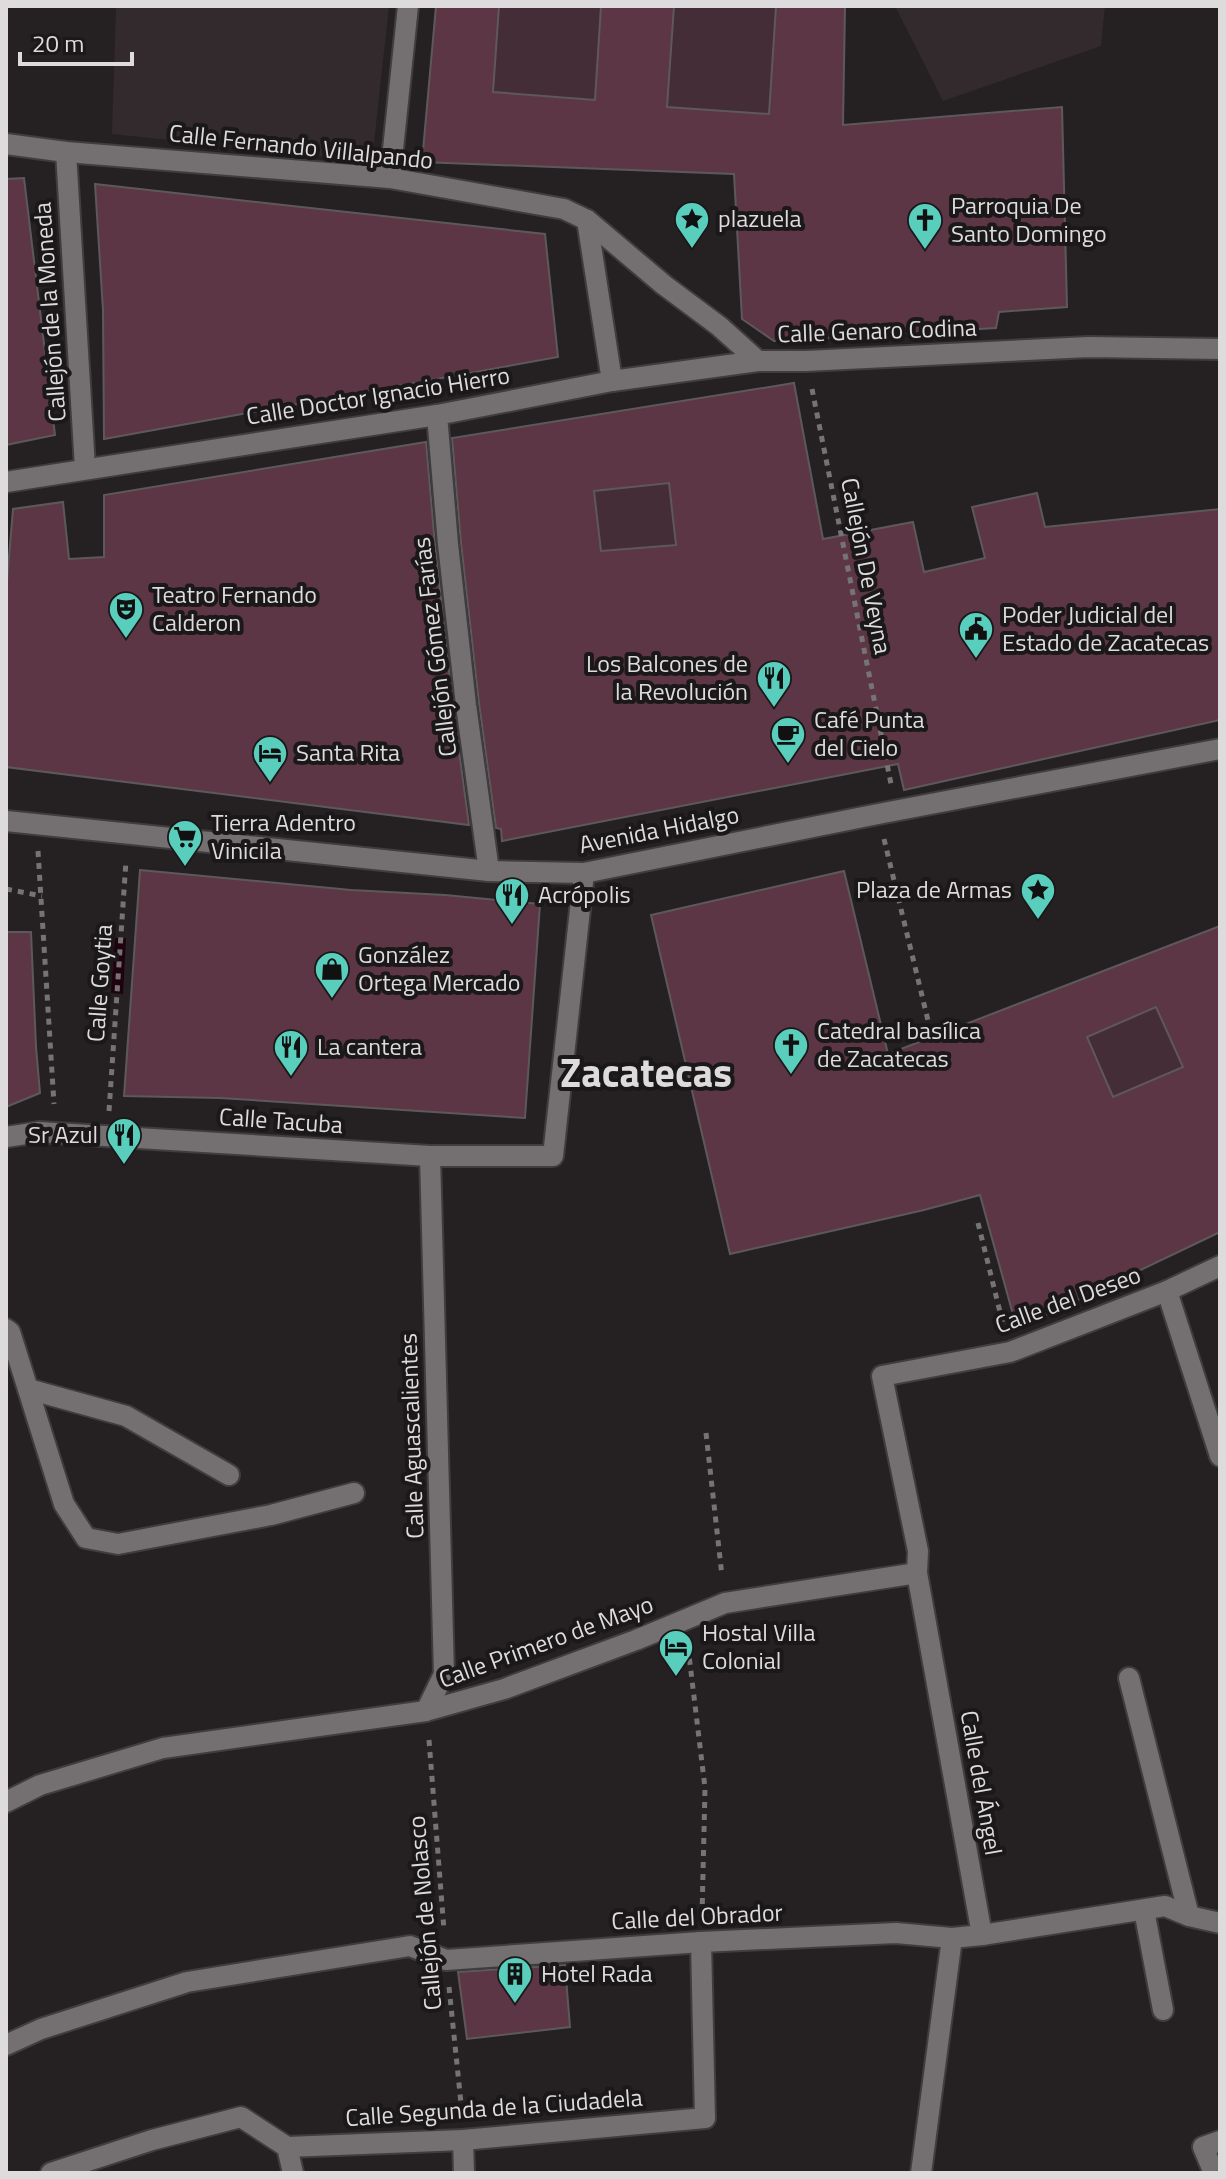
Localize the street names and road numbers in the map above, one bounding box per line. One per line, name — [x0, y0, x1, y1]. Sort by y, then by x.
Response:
street label: Calle Fernando Villalpando — [167, 114, 435, 178]
street label: Callejón de la Moneda — [23, 201, 75, 423]
street label: Calle Genaro Codina — [777, 309, 977, 351]
street label: Calle Doctor Ignacio Hierro — [244, 356, 512, 434]
street label: Callejón De Veyna — [832, 475, 902, 657]
street label: Callejón Gómez Farías — [403, 535, 465, 759]
street label: Avenida Hidalgo — [576, 796, 742, 862]
street label: Calle Goytia — [77, 923, 121, 1043]
street label: Calle Tacuba — [218, 1098, 344, 1142]
street label: Calle del Deseo — [990, 1256, 1146, 1342]
street label: Calle Aguascalientes — [389, 1333, 433, 1540]
street label: Calle Primero de Mayo — [433, 1586, 658, 1697]
street label: Calle del Ángel — [952, 1708, 1012, 1858]
street label: Callejón de Nolasco — [398, 1814, 450, 2012]
street label: Calle del Obrador — [610, 1894, 784, 1938]
street label: Calle Segunda de la Ciudadela — [344, 2079, 644, 2135]

